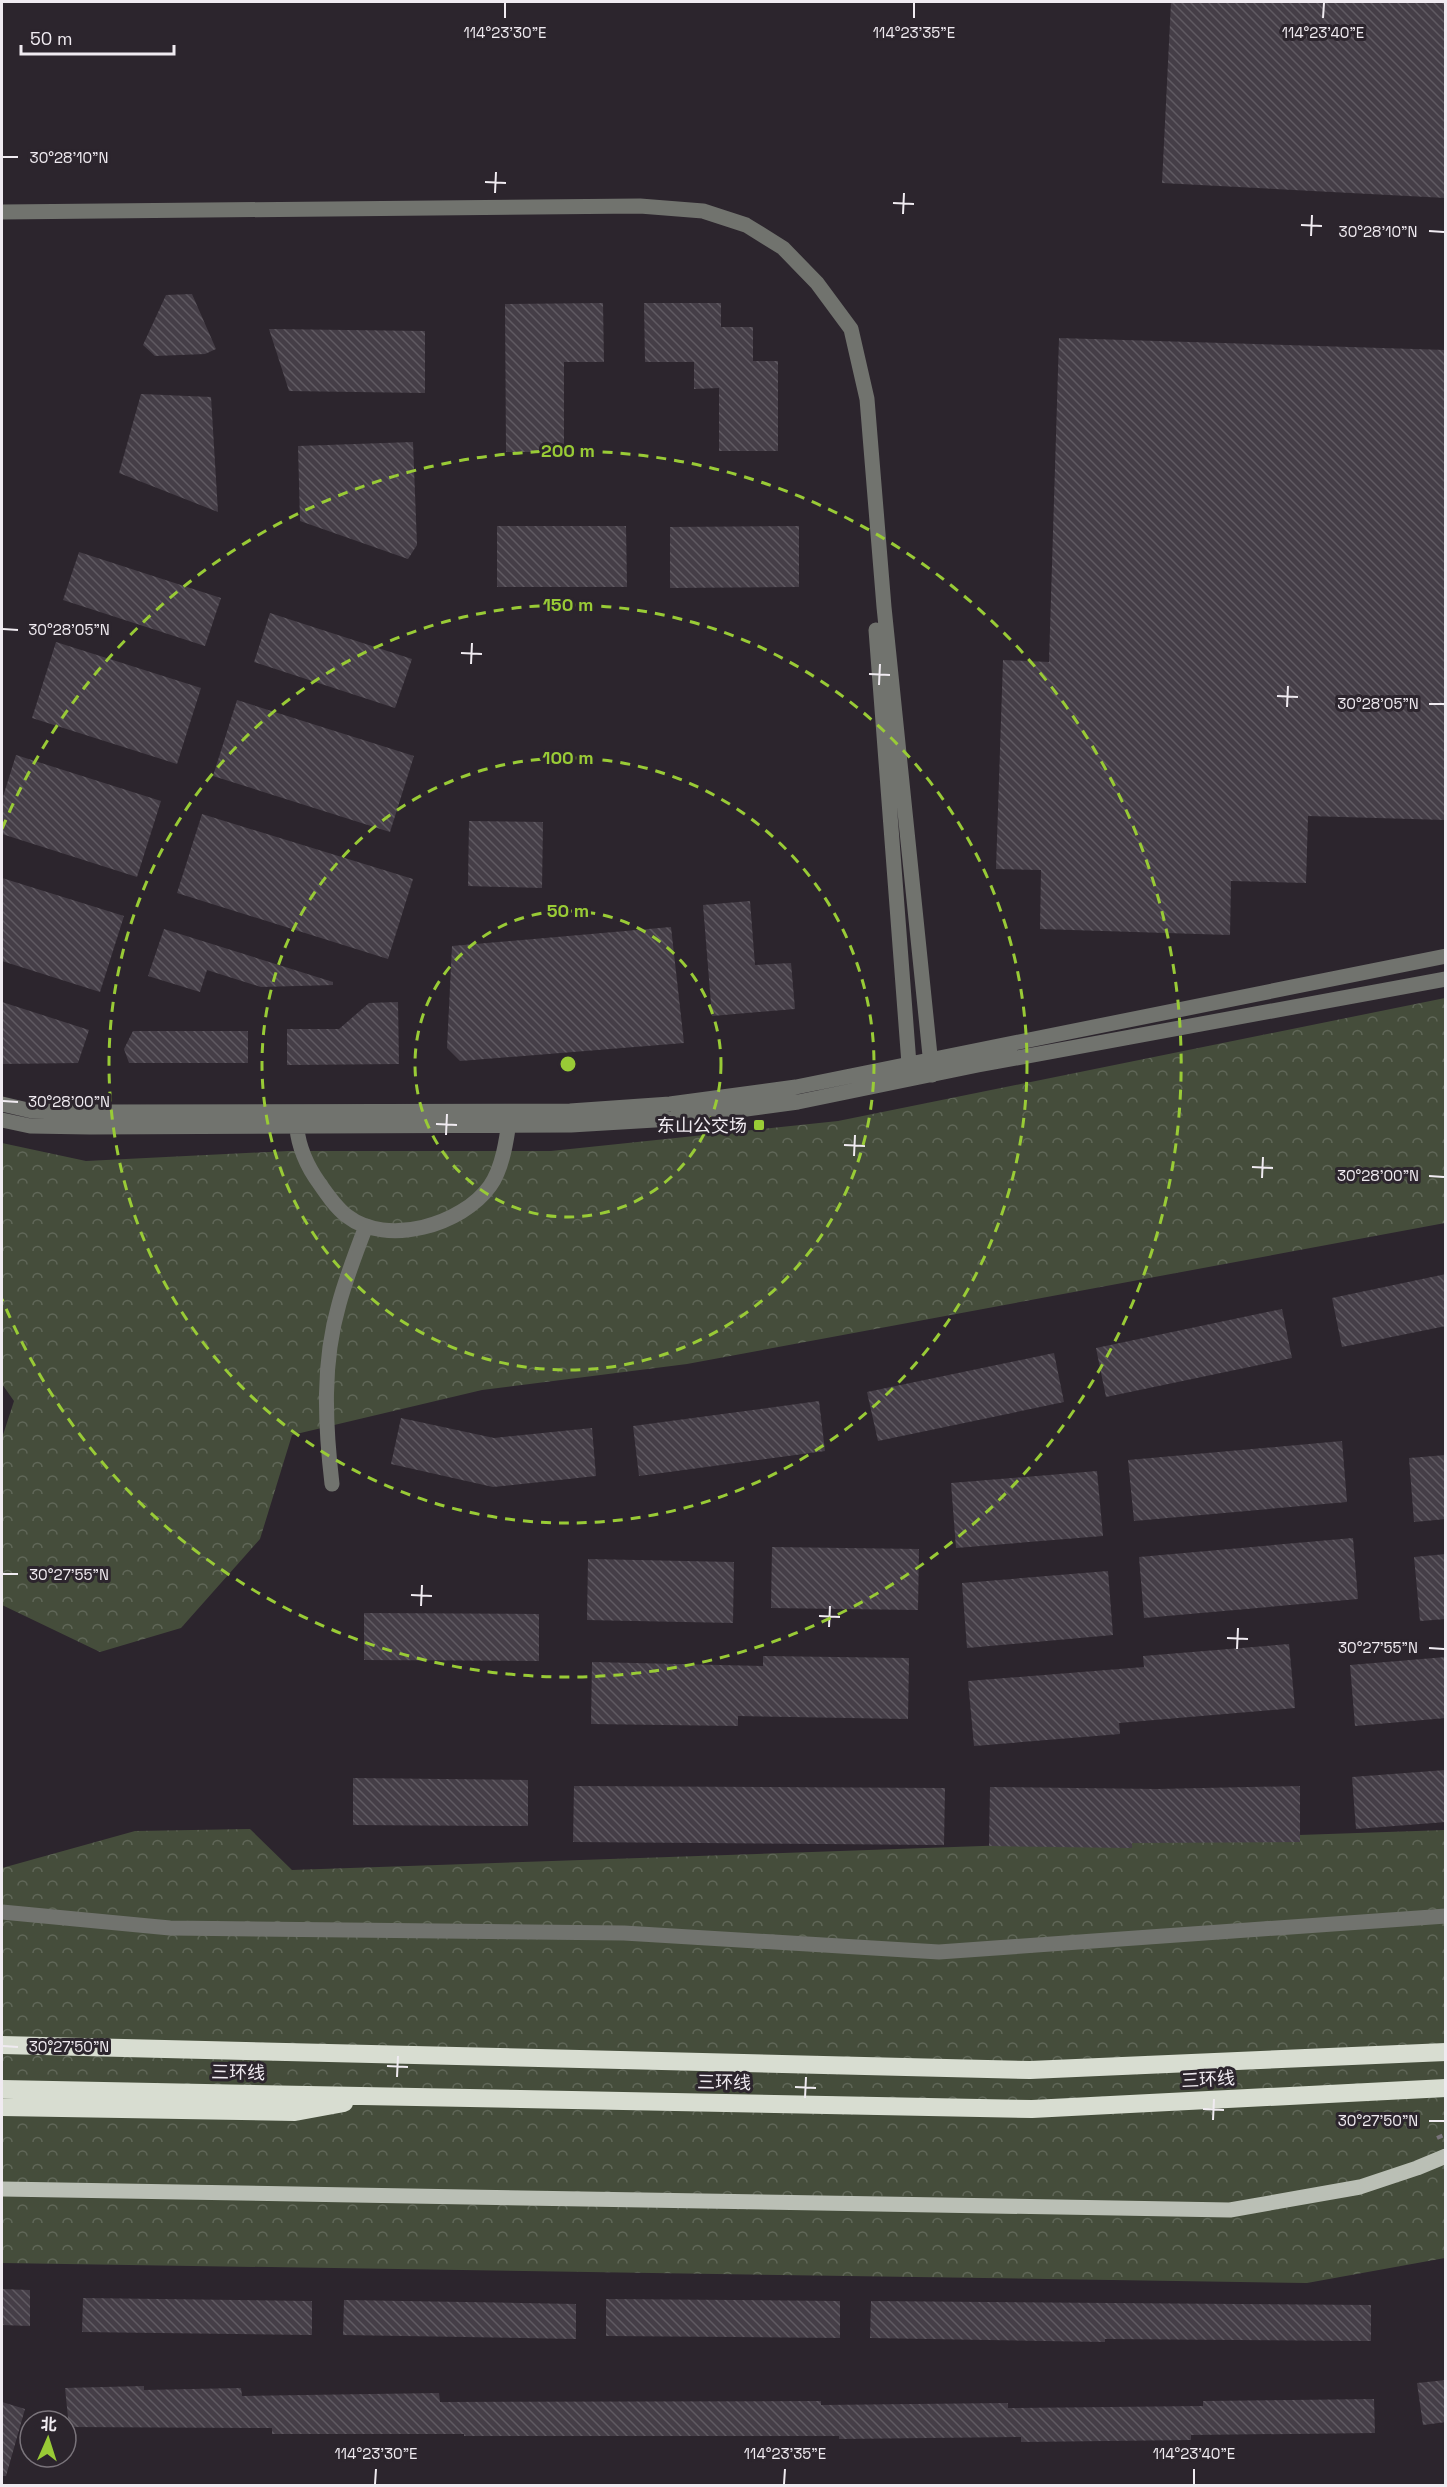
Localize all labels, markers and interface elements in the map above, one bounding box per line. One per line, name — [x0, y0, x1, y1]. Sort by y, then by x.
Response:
scale bar — [21, 18, 174, 56]
text: 114°23'30"E — [464, 23, 546, 42]
text: 114°23'35"E — [873, 23, 955, 42]
text: 114°23'40"E — [1282, 23, 1364, 42]
text: 50 m — [30, 27, 72, 50]
text: 30°28'10"N — [30, 148, 108, 167]
text: 30°28'10"N — [1339, 222, 1417, 241]
text: 200 m — [541, 439, 595, 462]
text: 150 m — [543, 593, 593, 616]
text: 30°28'05"N — [28, 620, 110, 639]
text: 30°28'05"N — [1337, 694, 1419, 713]
text: 100 m — [542, 746, 594, 769]
text: 50 m — [547, 899, 589, 922]
centre of rings — [558, 1054, 578, 1074]
text: 30°28'00"N — [28, 1092, 110, 1111]
place label: 东山公交场 — [657, 1114, 747, 1137]
marker: 东山公交场 — [752, 1118, 766, 1132]
text: 30°28'00"N — [1337, 1166, 1419, 1185]
text: 30°27'55"N — [29, 1565, 109, 1584]
text: 30°27'55"N — [1338, 1638, 1418, 1657]
text: 30°27'50"N — [29, 2037, 109, 2056]
street label: 三环线 — [211, 2060, 265, 2084]
street label: 三环线 — [1180, 2066, 1236, 2092]
street label: 三环线 — [697, 2070, 751, 2094]
text: 30°27'50"N — [1338, 2111, 1418, 2130]
north arrow — [18, 2409, 78, 2469]
text: 北 — [40, 2414, 57, 2435]
text: 114°23'30"E — [335, 2444, 417, 2463]
text: 114°23'35"E — [744, 2444, 826, 2463]
text: 114°23'40"E — [1153, 2444, 1235, 2463]

